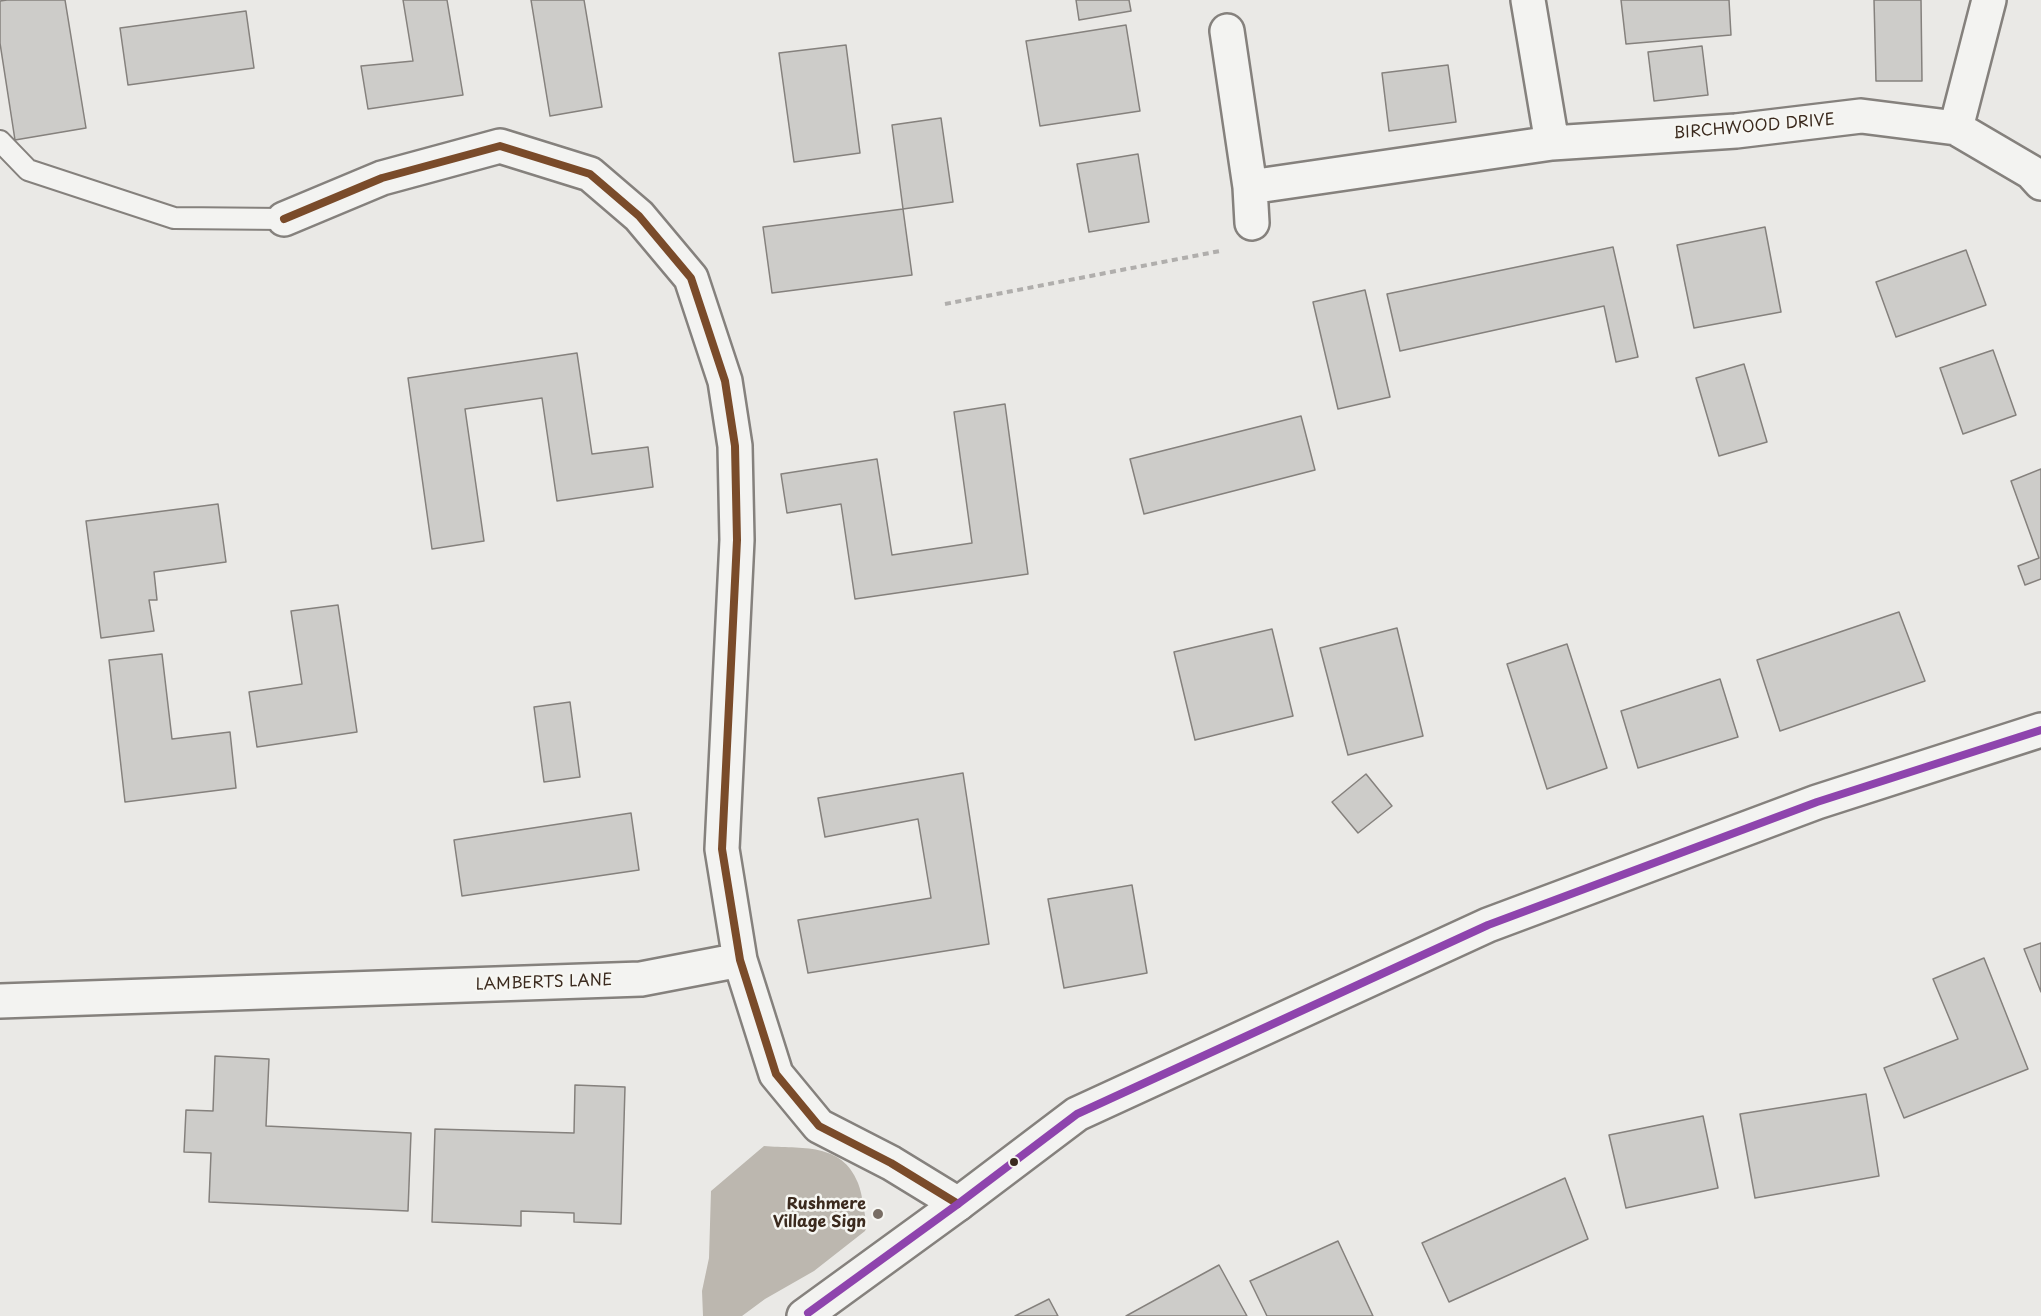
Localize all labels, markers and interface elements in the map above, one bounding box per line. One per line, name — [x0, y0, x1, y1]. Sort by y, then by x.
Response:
street label: BIRCHWOOD DRIVE — [1673, 110, 1835, 144]
street label: LAMBERTS LANE — [475, 971, 613, 995]
unlabelled marker — [1008, 1156, 1020, 1168]
place label: Rushmere Village Sign — [773, 1195, 866, 1233]
marker: Rushmere Village Sign — [871, 1207, 885, 1221]

